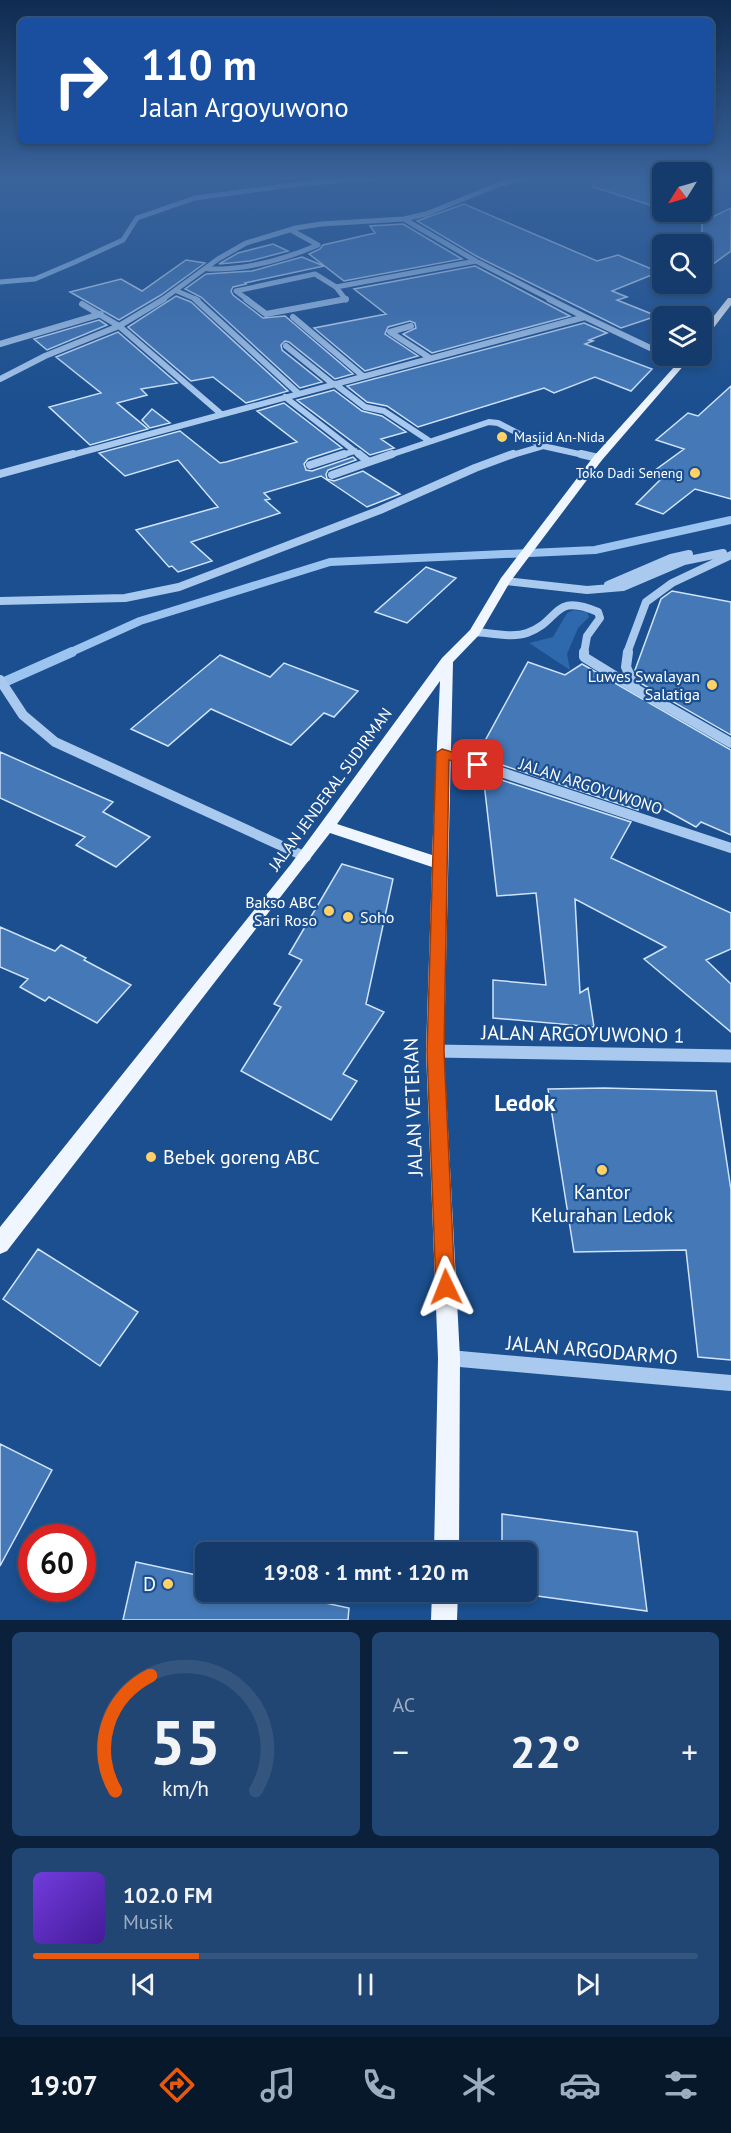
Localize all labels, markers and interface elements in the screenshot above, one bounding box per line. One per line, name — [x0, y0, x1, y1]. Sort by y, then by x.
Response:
text: 110 m — [141, 37, 257, 92]
icon: right — [42, 42, 120, 120]
text: Jalan Argoyuwono — [141, 90, 349, 124]
north arrow — [652, 162, 712, 222]
map controls — [652, 162, 712, 366]
button: search — [652, 234, 712, 294]
button: layers — [652, 306, 712, 366]
place label: Masjid An-Nida — [514, 428, 605, 446]
marker: Masjid An-Nida — [495, 430, 509, 444]
place label: Toko Dadi Seneng — [576, 464, 683, 482]
marker: Toko Dadi Seneng — [688, 466, 702, 480]
place label: Luwes Swalayan Salatiga — [588, 666, 700, 704]
marker: Luwes Swalayan Salatiga — [705, 678, 719, 692]
street label: JALAN JENDERAL SUDIRMAN — [264, 704, 396, 875]
pin — [452, 739, 503, 790]
icon: arrive — [461, 748, 494, 781]
street label: JALAN ARGOYUWONO — [516, 753, 665, 819]
place label: Bakso ABC Sari Roso — [245, 892, 317, 930]
marker: Bakso ABC Sari Roso — [322, 904, 336, 918]
place label: Soho — [360, 907, 394, 927]
marker: Soho — [341, 910, 355, 924]
street label: JALAN ARGOYUWONO 1 — [480, 1019, 685, 1049]
street label: JALAN VETERAN — [398, 1037, 428, 1178]
district label: Ledok — [494, 1087, 556, 1118]
place label: Bebek goreng ABC — [163, 1144, 320, 1170]
marker: Bebek goreng ABC — [144, 1150, 158, 1164]
marker: Kantor Kelurahan Ledok — [595, 1163, 609, 1177]
place label: Kantor Kelurahan Ledok — [531, 1179, 674, 1228]
position arrow — [414, 1255, 478, 1319]
street label: JALAN ARGODARMO — [504, 1329, 679, 1370]
speed limit sign: 60 — [18, 1524, 96, 1602]
text: 19:08 · 1 mnt · 120 m — [263, 1558, 469, 1586]
place label: D — [143, 1571, 156, 1597]
marker: D — [161, 1577, 175, 1591]
text: AC — [393, 1692, 415, 1718]
text: 55 — [150, 1701, 221, 1782]
text: 22° — [510, 1722, 581, 1780]
text: − — [393, 1730, 409, 1773]
text: + — [681, 1730, 698, 1773]
text: km/h — [162, 1774, 209, 1802]
text: 102.0 FM — [123, 1881, 213, 1909]
text: Musik — [123, 1909, 173, 1935]
icon: previous — [127, 1968, 160, 2001]
icon: pause — [349, 1968, 382, 2001]
icon: next — [571, 1968, 604, 2001]
icon: directions — [156, 2064, 198, 2106]
icon: music — [257, 2064, 299, 2106]
icon: phone — [358, 2064, 400, 2106]
icon: climate — [458, 2064, 500, 2106]
icon: car — [559, 2064, 601, 2106]
icon: filters — [660, 2064, 702, 2106]
text: 19:07 — [29, 2068, 98, 2102]

